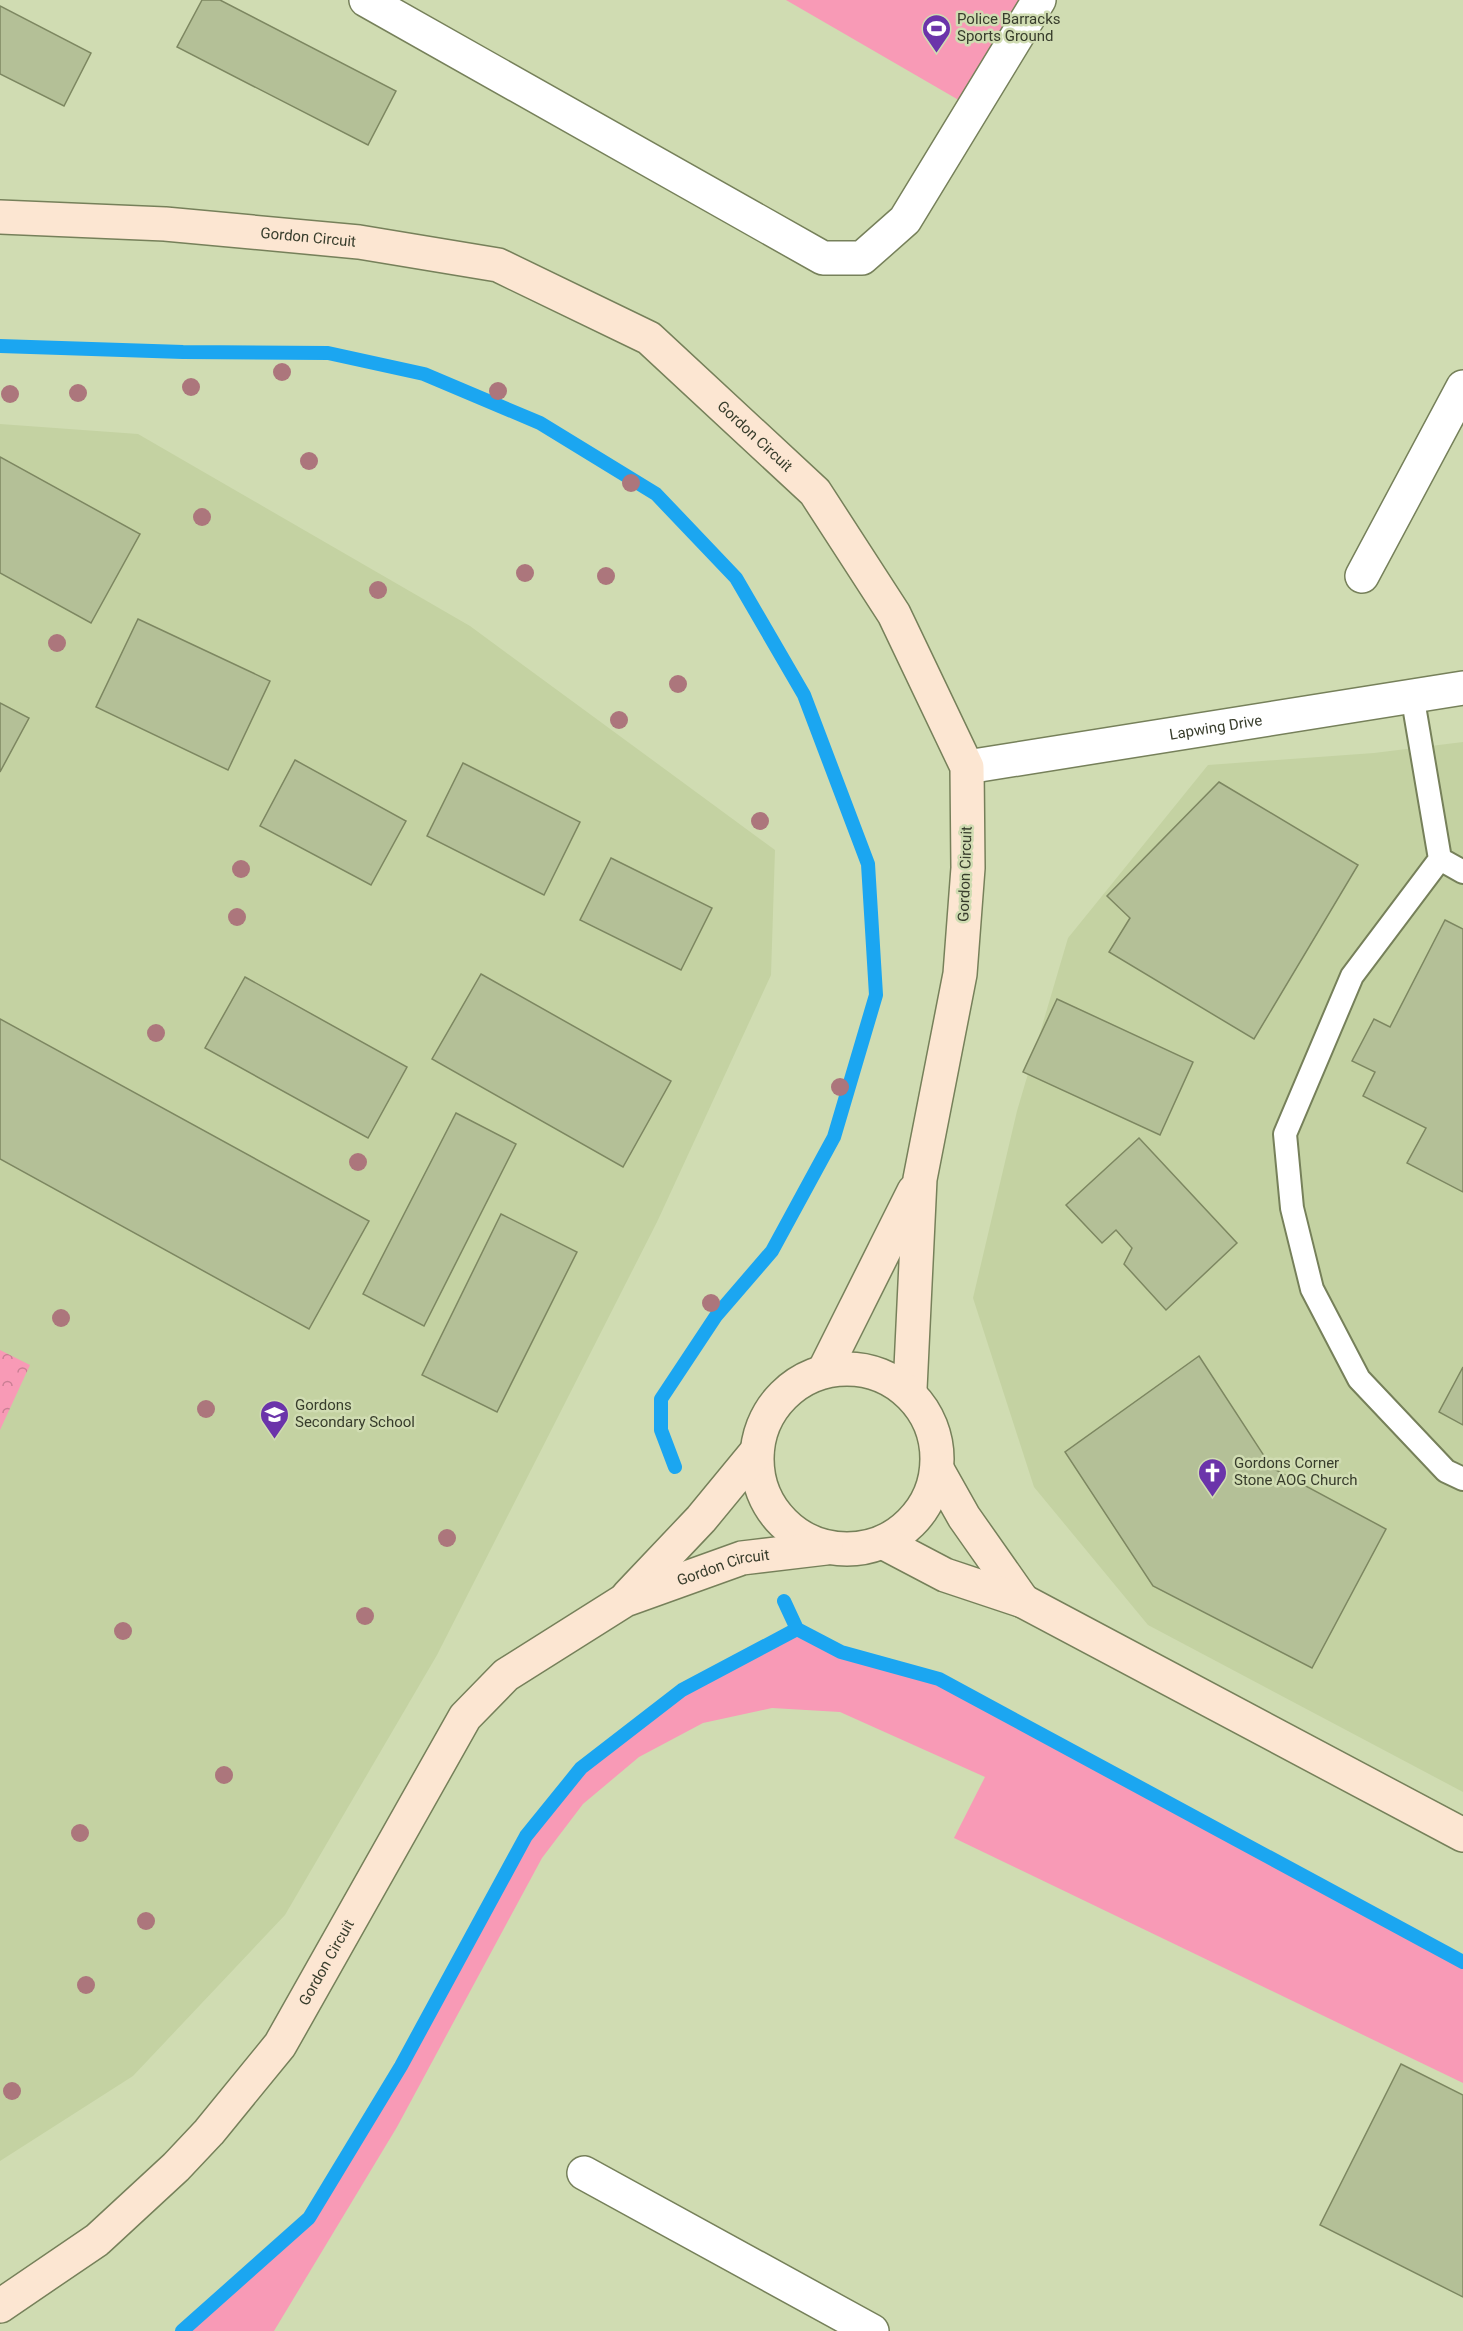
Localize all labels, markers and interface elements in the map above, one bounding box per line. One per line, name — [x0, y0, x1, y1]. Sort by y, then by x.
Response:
place label: Police Barracks Sports Ground — [957, 10, 1060, 45]
sports icon: Police Barracks Sports Ground — [920, 12, 952, 54]
street label: Gordon Circuit — [260, 224, 357, 251]
street label: Gordon Circuit — [714, 397, 796, 475]
street label: Lapwing Drive — [1168, 711, 1264, 744]
street label: Gordon Circuit — [954, 826, 976, 922]
place label: Gordons Secondary School — [295, 1396, 415, 1431]
school or university icon: Gordons Secondary School — [258, 1398, 290, 1440]
place label: Gordons Corner Stone AOG Church — [1234, 1454, 1358, 1489]
church icon: Gordons Corner Stone AOG Church — [1197, 1456, 1229, 1498]
street label: Gordon Circuit — [675, 1546, 770, 1590]
street label: Gordon Circuit — [295, 1916, 358, 2009]

